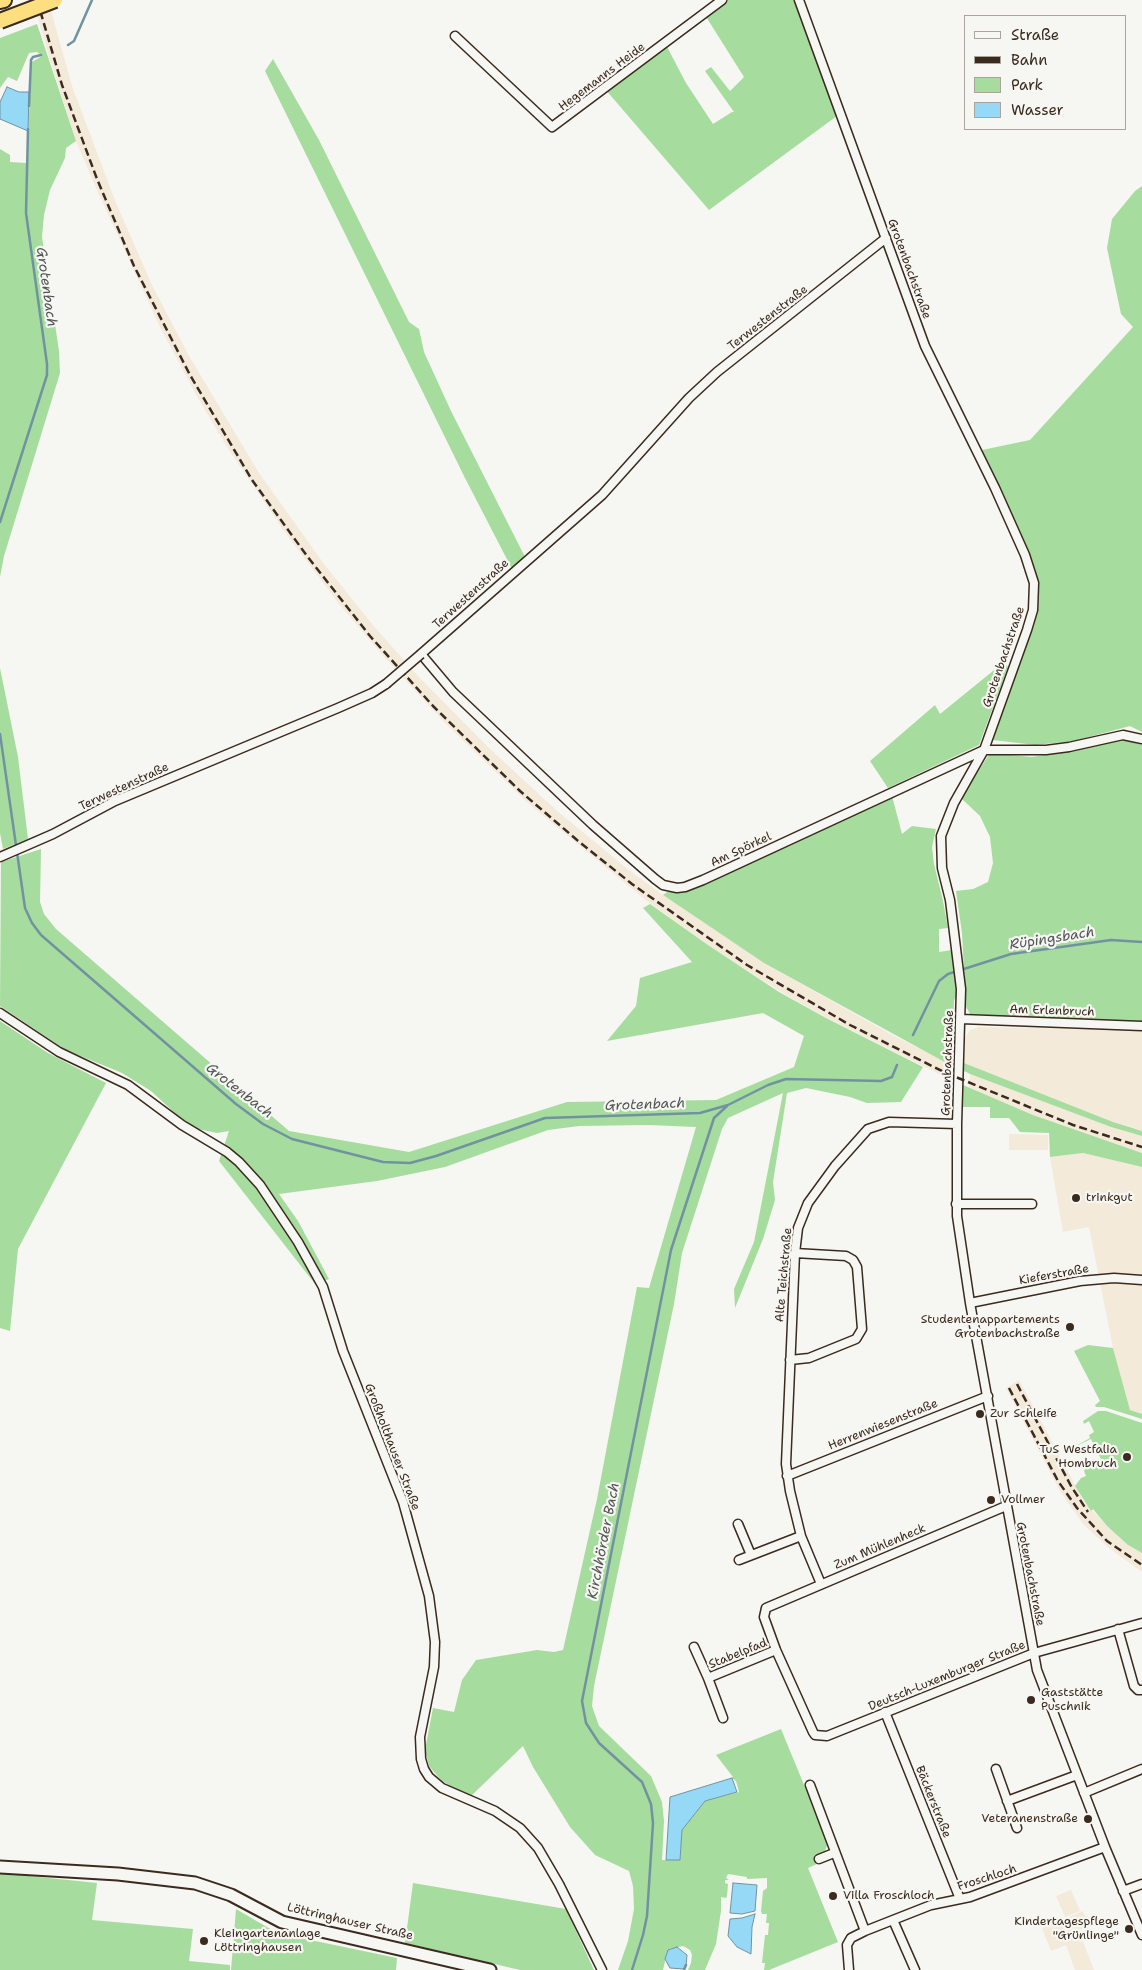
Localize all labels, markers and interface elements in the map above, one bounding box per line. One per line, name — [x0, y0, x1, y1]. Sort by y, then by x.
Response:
legend — [964, 15, 1127, 130]
text: Straße — [1011, 25, 1059, 45]
street label: Hegemanns Heide — [556, 40, 648, 114]
text: Bahn — [1011, 50, 1047, 70]
text: Park — [1011, 75, 1043, 95]
text: Wasser — [1011, 100, 1064, 120]
street label: Grotenbachstraße — [884, 217, 934, 321]
water label: Grotenbach — [32, 246, 60, 328]
street label: Terwestenstraße — [725, 282, 811, 354]
street label: Terwestenstraße — [430, 556, 512, 632]
street label: Grotenbachstraße — [980, 605, 1028, 709]
street label: Terwestenstraße — [77, 760, 171, 814]
street label: Am Spörkel — [708, 830, 774, 870]
water label: Rüpingsbach — [1008, 924, 1096, 954]
street label: Am Erlenbruch — [1009, 1002, 1095, 1020]
street label: Grotenbachstraße — [939, 1010, 957, 1116]
water label: Grotenbach — [202, 1060, 276, 1122]
water label: Grotenbach — [605, 1095, 685, 1115]
place label: trinkgut — [1086, 1191, 1133, 1205]
marker: trinkgut — [1070, 1192, 1082, 1204]
street label: Alte Teichstraße — [773, 1227, 795, 1323]
street label: Kieferstraße — [1018, 1262, 1090, 1288]
place label: Studentenappartements Grotenbachstraße — [921, 1313, 1060, 1341]
marker: Studentenappartements Grotenbachstraße — [1064, 1321, 1076, 1333]
street label: Großholthauser Straße — [361, 1382, 423, 1512]
street label: Herrenwiesenstraße — [826, 1396, 940, 1454]
place label: Zur Schleife — [990, 1407, 1057, 1421]
marker: Zur Schleife — [974, 1408, 986, 1420]
place label: TuS Westfalia Hombruch — [1040, 1443, 1117, 1471]
marker: TuS Westfalia Hombruch — [1121, 1451, 1133, 1463]
water label: Kirchhörder Bach — [584, 1481, 624, 1601]
place label: Vollmer — [1001, 1493, 1045, 1507]
marker: Vollmer — [985, 1494, 997, 1506]
street label: Zum Mühlenheck — [832, 1521, 928, 1573]
street label: Grotenbachstraße — [1013, 1521, 1047, 1627]
street label: Stabelpfad — [707, 1636, 769, 1672]
street label: Deutsch-Luxemburger Straße — [866, 1638, 1028, 1714]
place label: Gaststätte Puschnik — [1041, 1686, 1103, 1714]
marker: Gaststätte Puschnik — [1025, 1694, 1037, 1706]
street label: Bäckerstraße — [912, 1764, 954, 1840]
place label: Veteranenstraße — [981, 1812, 1078, 1826]
marker: Veteranenstraße — [1082, 1813, 1094, 1825]
street label: Froschloch — [956, 1862, 1018, 1894]
place label: Villa Froschloch — [843, 1889, 934, 1903]
marker: Villa Froschloch — [827, 1890, 839, 1902]
street label: Löttringhauser Straße — [286, 1900, 414, 1944]
place label: Kindertagespflege "Grünlinge" — [1014, 1915, 1119, 1943]
marker: Kindertagespflege "Grünlinge" — [1123, 1923, 1135, 1935]
place label: Kleingartenanlage Löttringhausen — [214, 1927, 321, 1955]
marker: Kleingartenanlage Löttringhausen — [198, 1935, 210, 1947]

